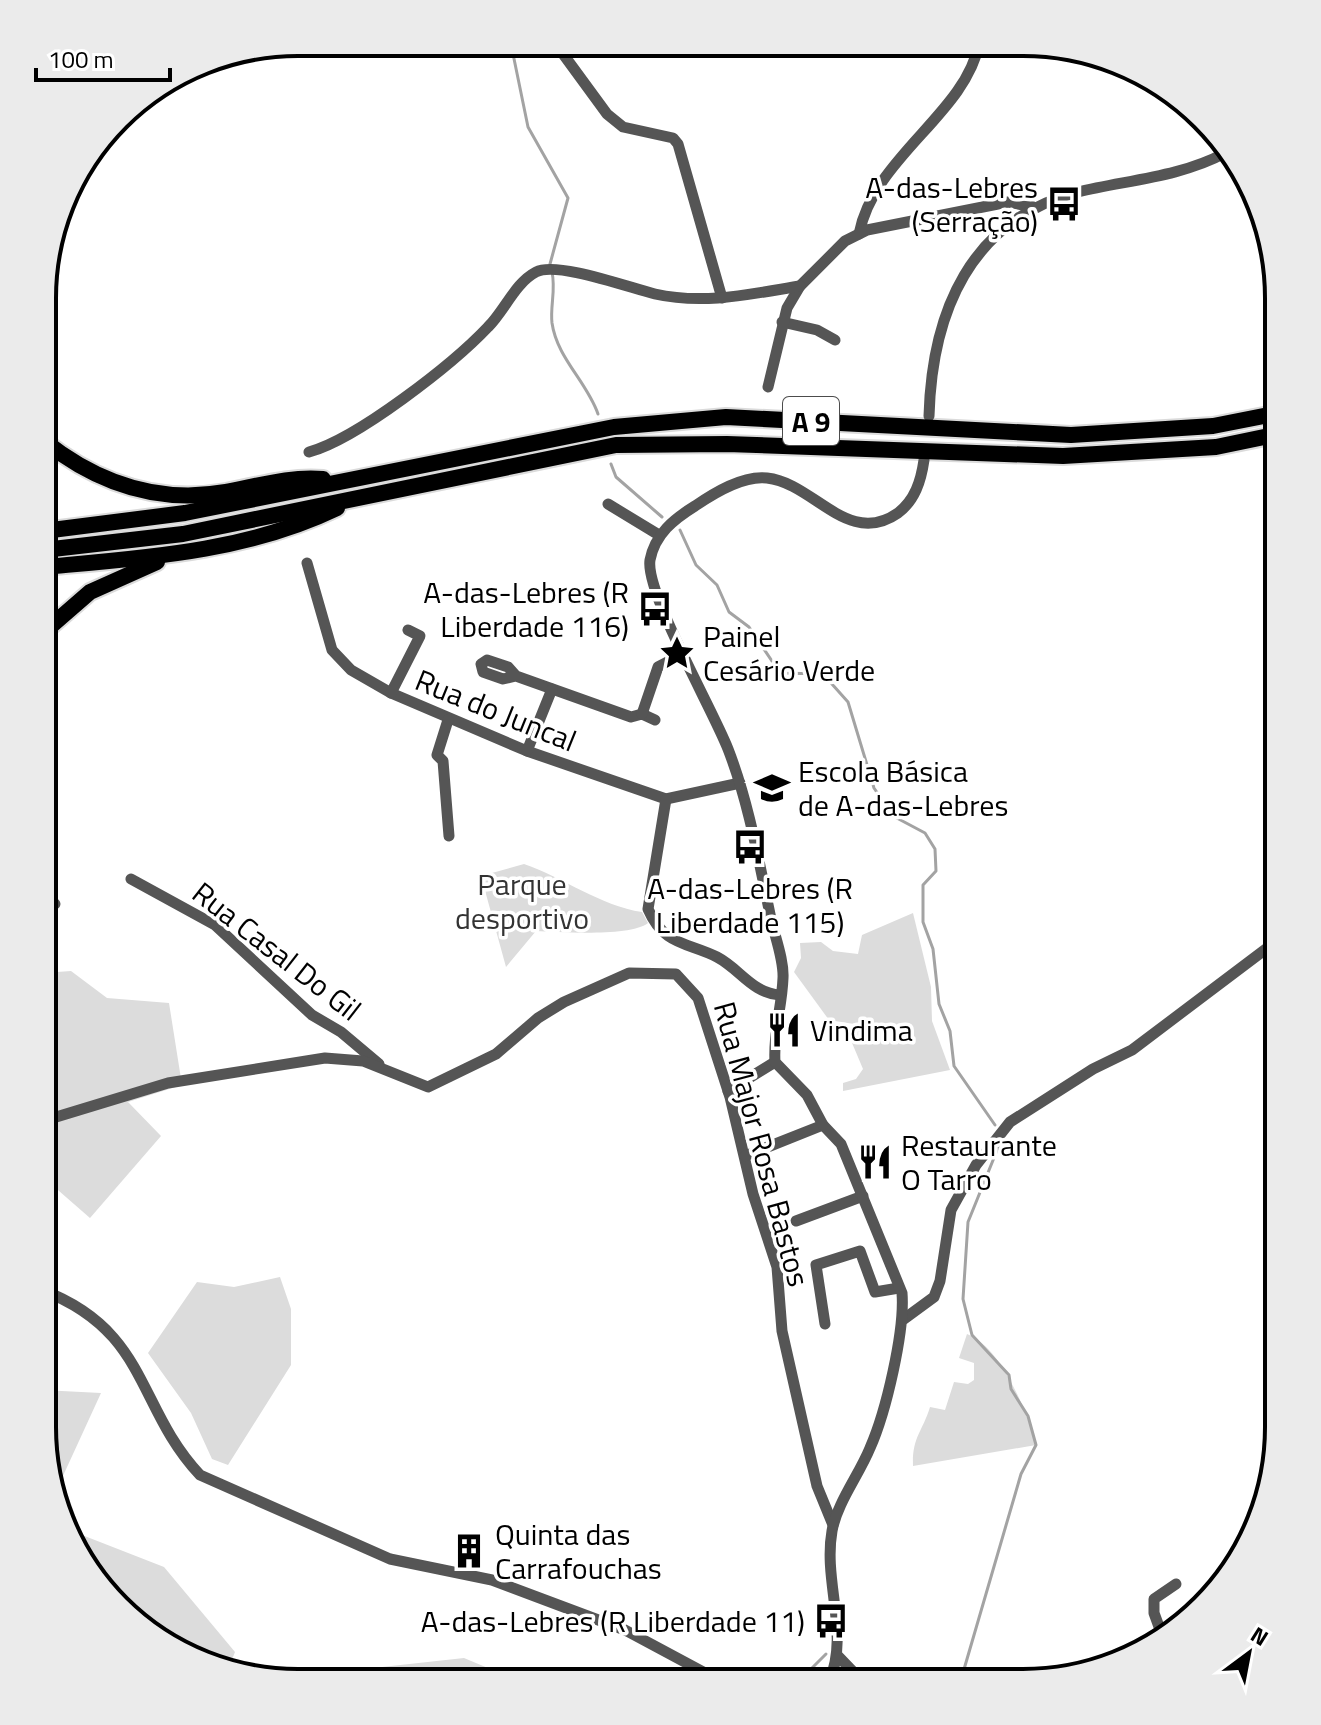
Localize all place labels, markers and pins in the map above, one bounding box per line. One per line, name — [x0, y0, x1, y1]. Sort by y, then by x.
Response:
place label: A-das-Lebres (Serração) — [865, 164, 1038, 244]
bus stop icon: A-das-Lebres (Serração) — [1045, 185, 1083, 223]
place label: A-das-Lebres (R Liberdade 116) — [423, 569, 629, 649]
bus stop icon: A-das-Lebres (R Liberdade 116) — [636, 590, 674, 628]
place label: Painel Cesário Verde — [703, 613, 875, 693]
place icon: Painel Cesário Verde — [658, 634, 696, 672]
place label: Escola Básica de A-das-Lebres — [798, 748, 1008, 828]
school or university icon: Escola Básica de A-das-Lebres — [753, 769, 791, 807]
bus stop icon: A-das-Lebres (R Liberdade 115) — [731, 828, 769, 866]
place label: A-das-Lebres (R Liberdade 115) — [647, 865, 853, 945]
place label: Vindima — [810, 1007, 913, 1053]
restaurant icon: Vindima — [765, 1011, 803, 1049]
place label: Restaurante O Tarro — [901, 1122, 1057, 1202]
restaurant icon: Restaurante O Tarro — [856, 1143, 894, 1181]
place label: Quinta das Carrafouchas — [495, 1511, 662, 1591]
building icon: Quinta das Carrafouchas — [450, 1532, 488, 1570]
place label: A-das-Lebres (R Liberdade 11) — [421, 1598, 805, 1644]
bus stop icon: A-das-Lebres (R Liberdade 11) — [812, 1602, 850, 1640]

